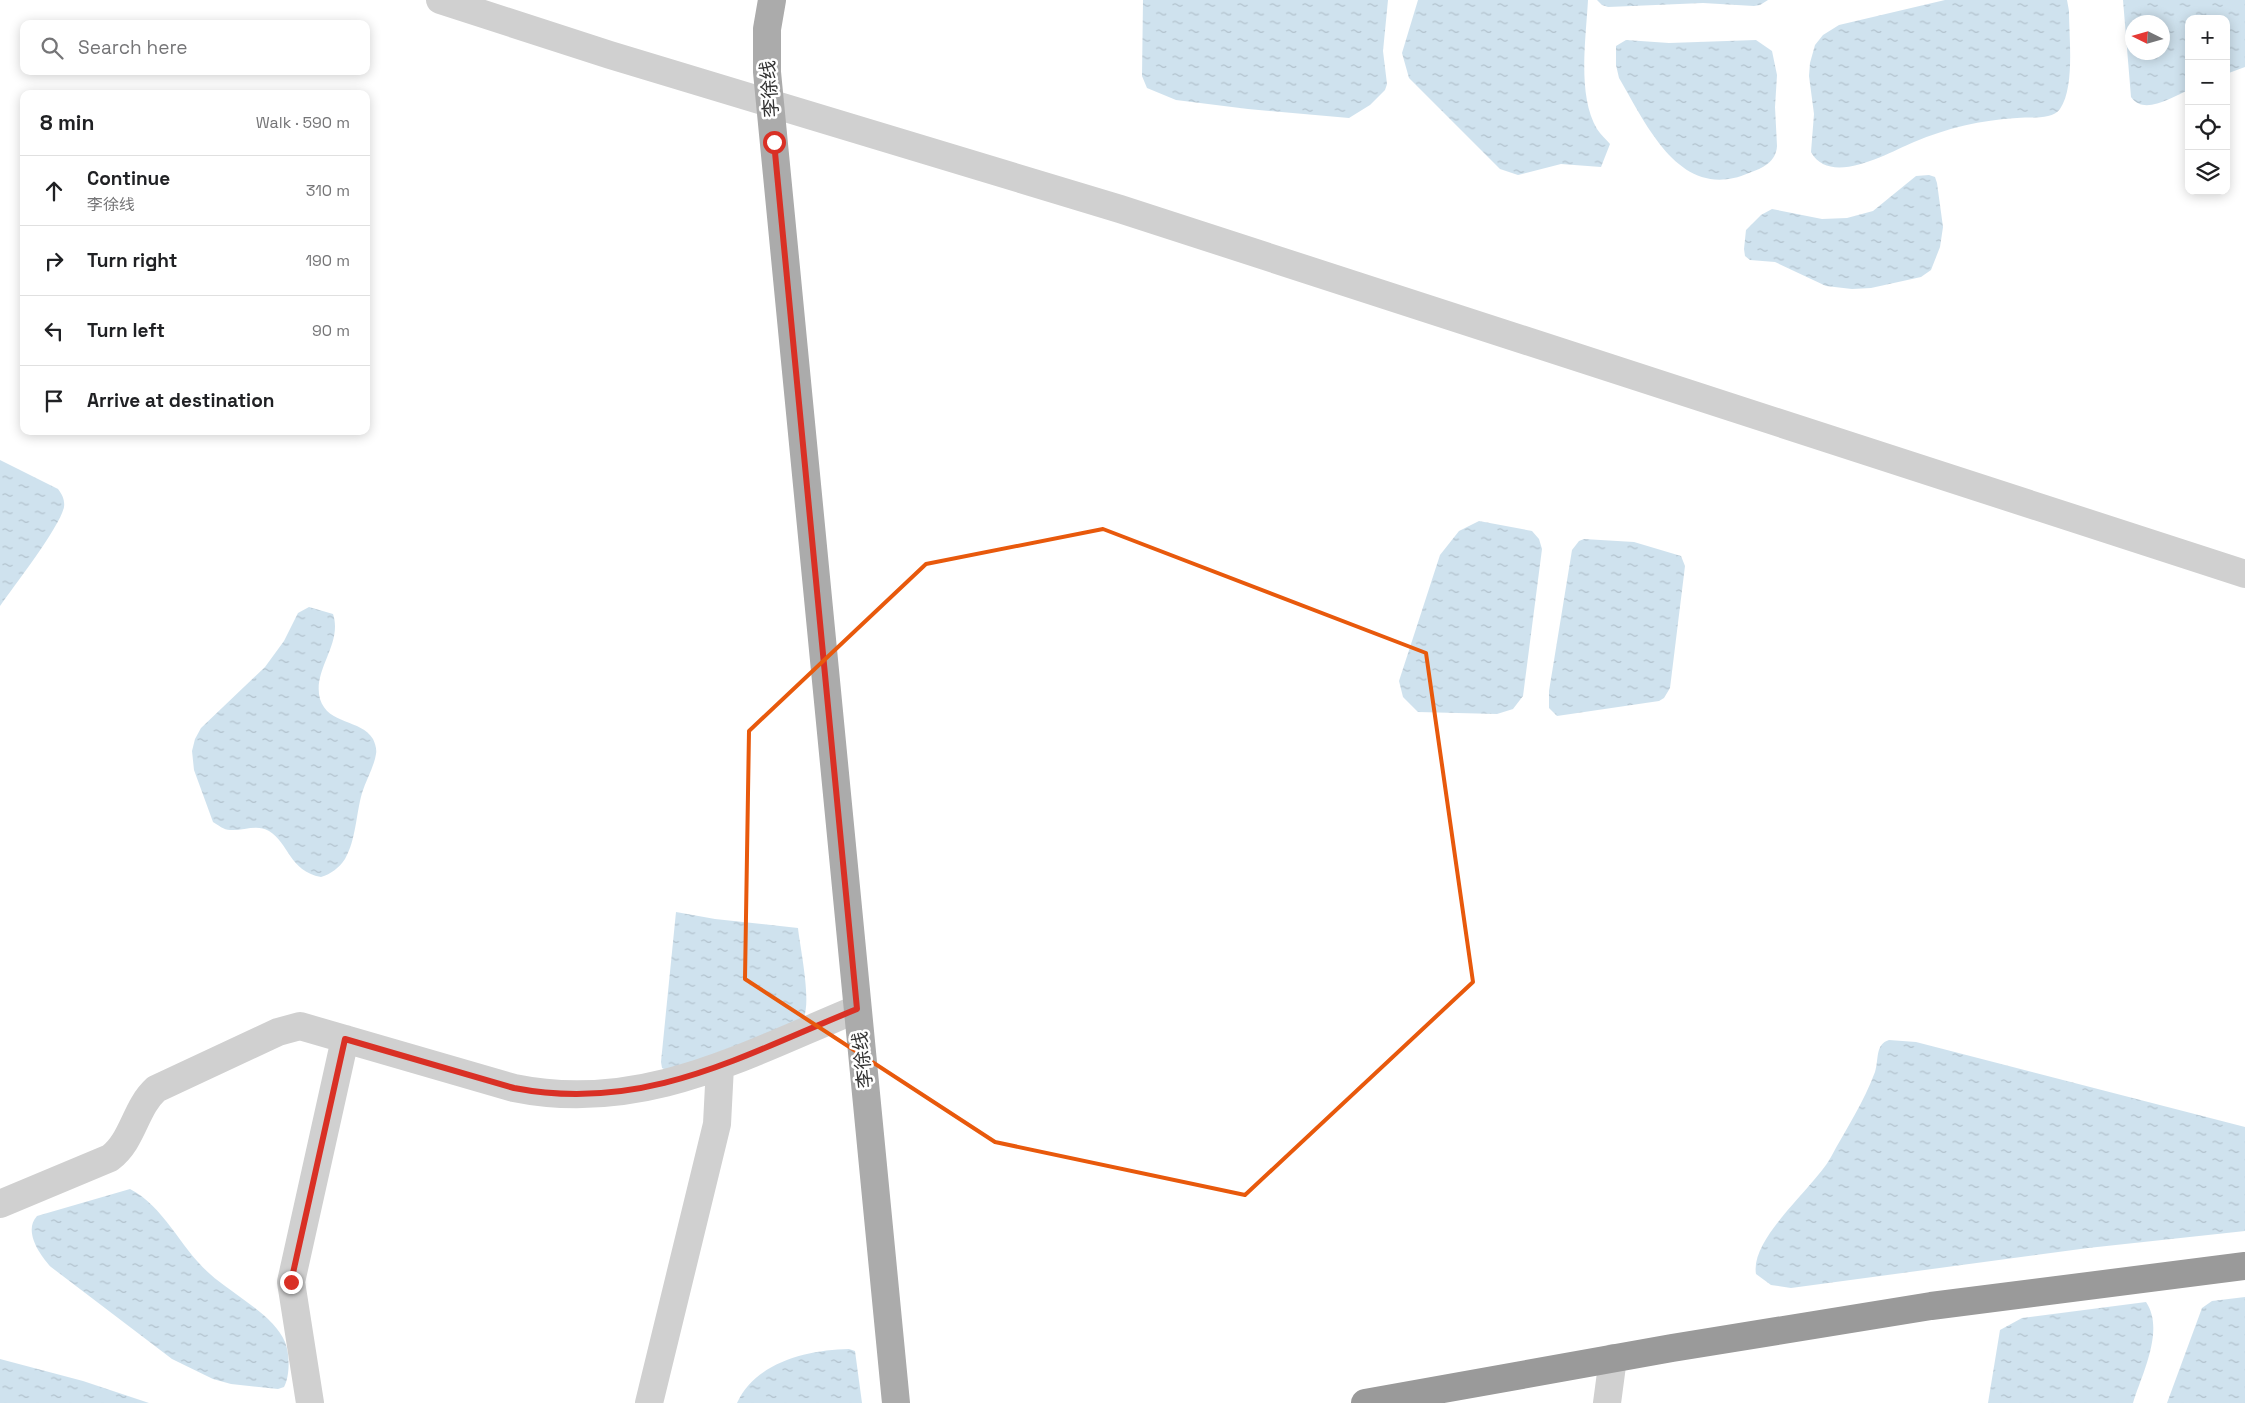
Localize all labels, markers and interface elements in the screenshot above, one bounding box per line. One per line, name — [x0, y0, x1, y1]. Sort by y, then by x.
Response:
north arrow — [2125, 15, 2170, 60]
map controls — [2185, 15, 2230, 195]
button: + — [2185, 15, 2230, 60]
search box — [20, 20, 370, 75]
icon: search — [38, 34, 66, 62]
text: Search here — [78, 35, 188, 60]
street label: 李徐线 — [755, 60, 784, 118]
button: − — [2185, 60, 2230, 105]
button: locate — [2185, 105, 2230, 150]
text: 8 min — [40, 109, 94, 136]
text: Walk · 590 m — [256, 112, 350, 133]
route start — [763, 131, 786, 154]
button: layers — [2185, 150, 2230, 195]
text: Continue — [87, 166, 170, 191]
icon: ahead — [40, 177, 68, 205]
text: 310 m — [306, 180, 350, 201]
text: 李徐线 — [87, 194, 135, 215]
icon: right — [40, 247, 68, 275]
text: Turn right — [87, 248, 177, 273]
text: 190 m — [305, 250, 350, 271]
icon: left — [40, 317, 68, 345]
text: Turn left — [87, 318, 165, 343]
text: 90 m — [312, 320, 350, 341]
icon: arrive — [40, 387, 68, 415]
text: Arrive at destination — [87, 388, 275, 413]
street label: 李徐线 — [847, 1030, 878, 1090]
route end — [280, 1271, 303, 1294]

